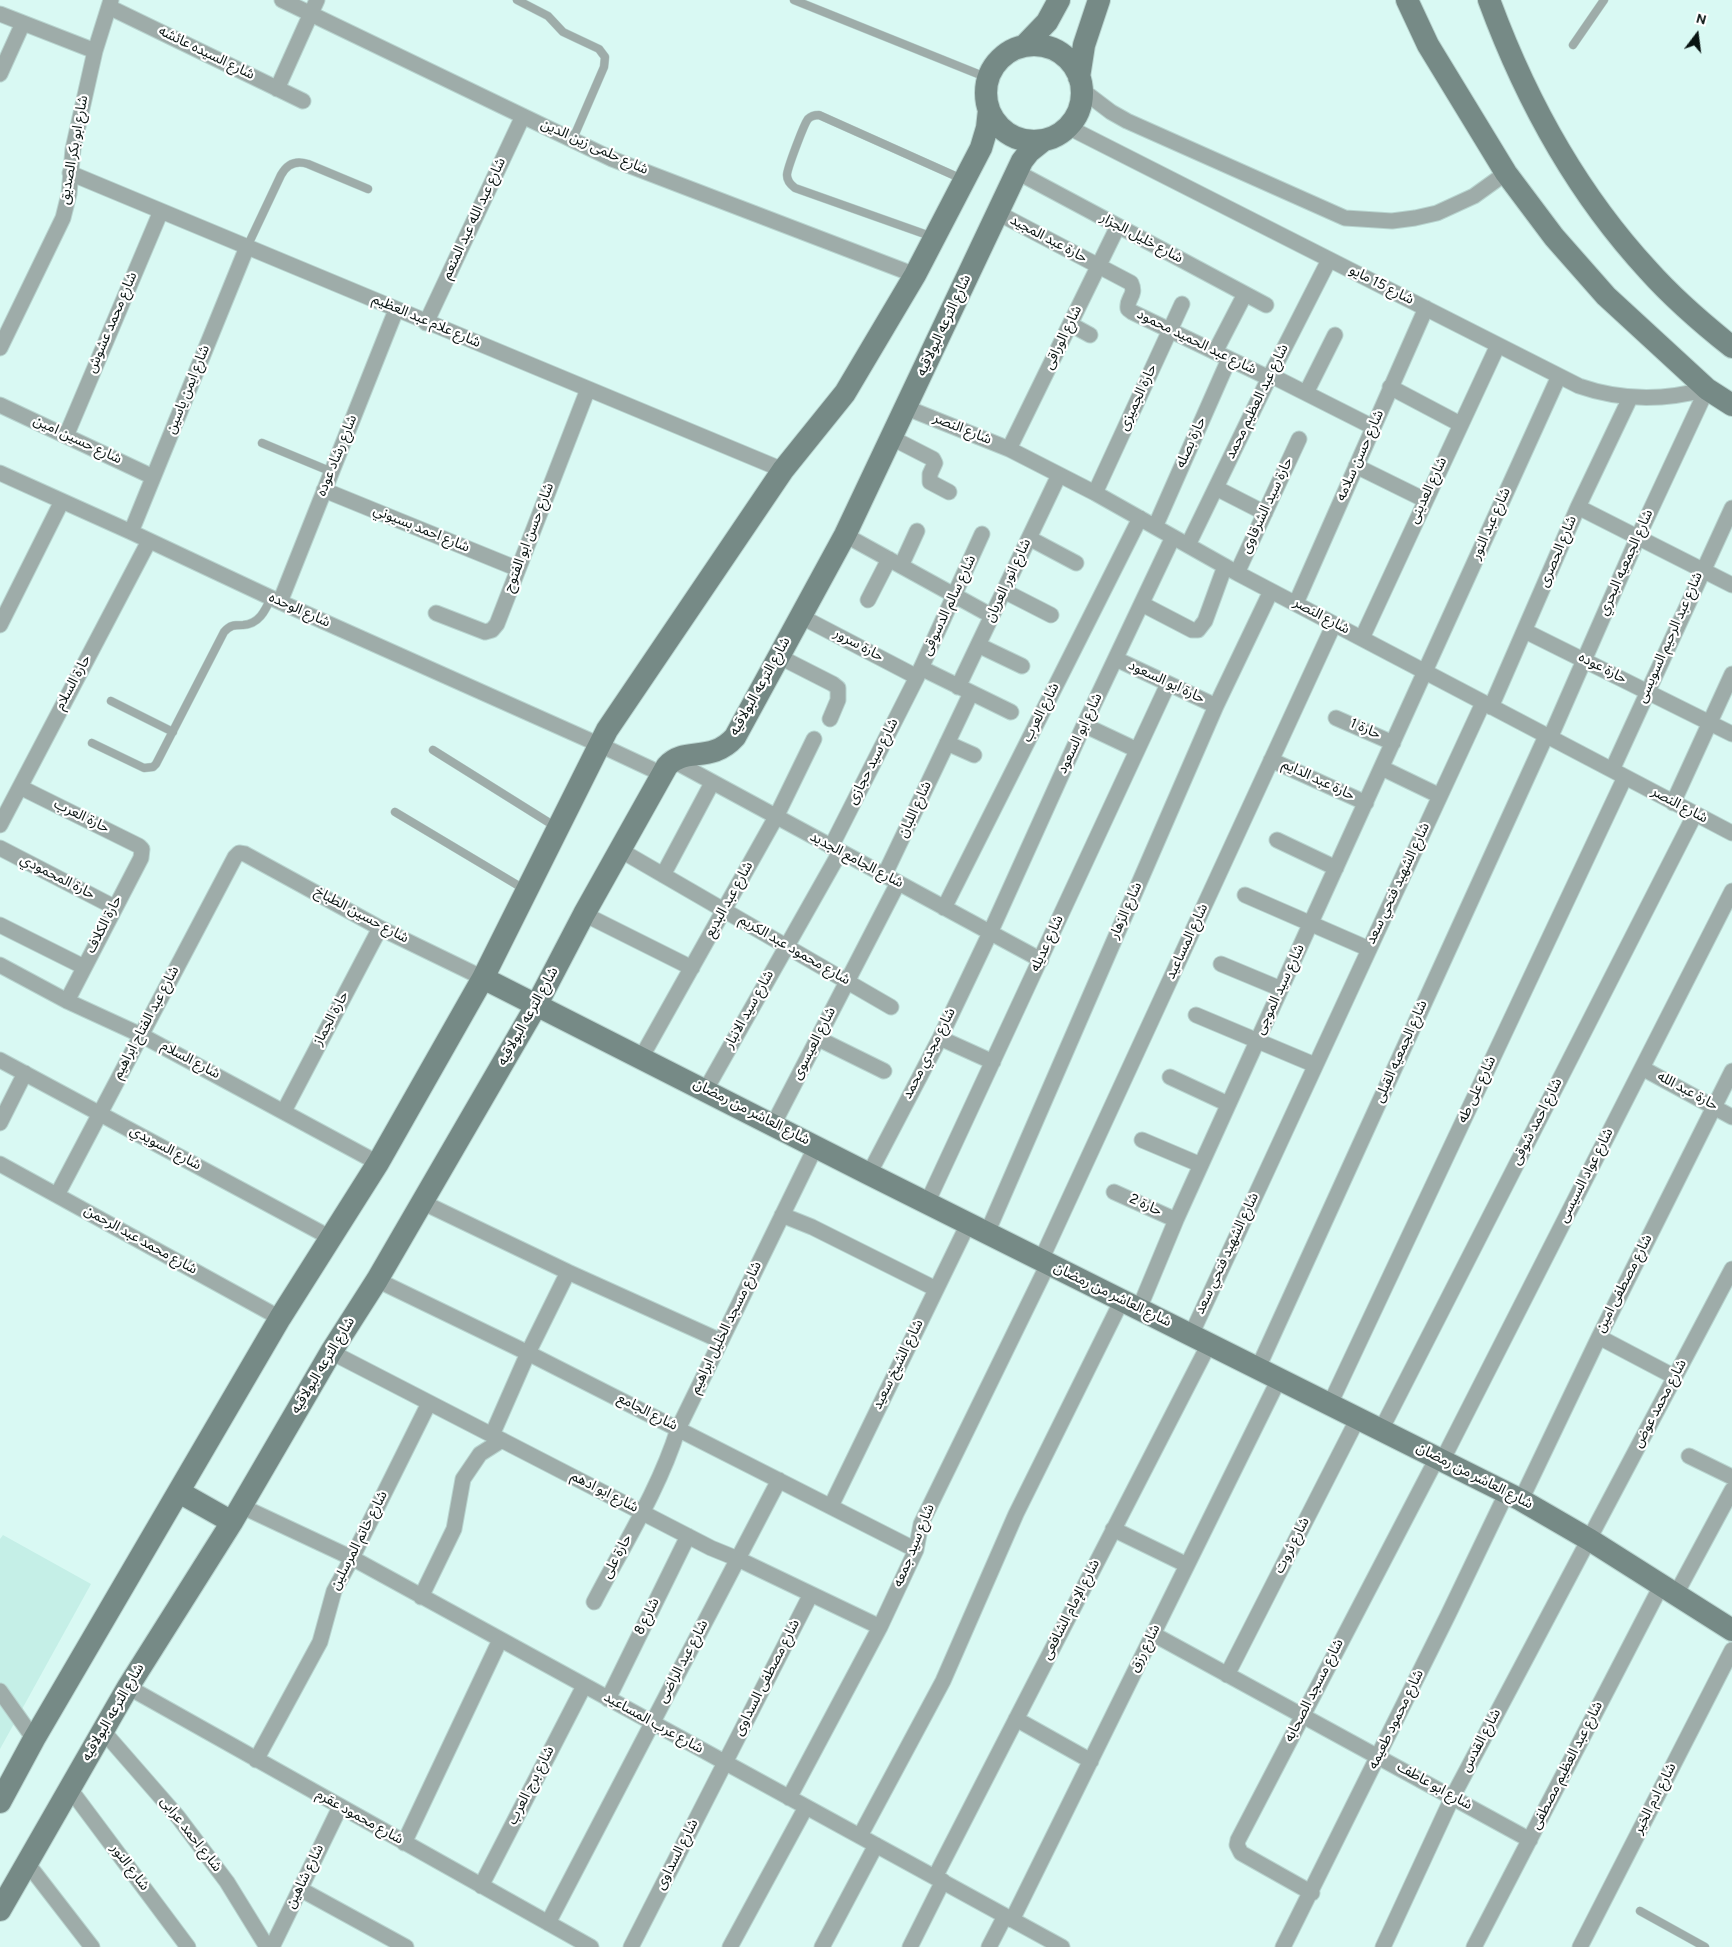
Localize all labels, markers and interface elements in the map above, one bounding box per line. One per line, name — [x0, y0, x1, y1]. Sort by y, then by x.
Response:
north arrow — [1672, 10, 1722, 60]
text: N — [1694, 11, 1708, 30]
street label: شارع السيده عائشه — [155, 24, 257, 84]
street label: شارع ابو بكر الصديق — [57, 94, 93, 206]
street label: شارع حلمى زين الدين — [538, 117, 650, 179]
street label: شارع عبد الله عبد المنعم — [439, 156, 511, 282]
street label: شارع خليل الجزار — [1097, 210, 1185, 268]
street label: حارة عبد المجيد — [1006, 213, 1090, 267]
street label: شارع 15 مايو — [1346, 263, 1416, 309]
street label: شارع محمد عشوش — [84, 270, 142, 376]
street label: شارع الترعه البولاقيه — [914, 273, 976, 379]
street label: شارع علام عبد العظيم — [369, 292, 483, 352]
street label: شارع الوراقى — [1041, 303, 1087, 373]
street label: شارع عبد الحميد محمود — [1134, 307, 1258, 379]
street label: شارع عبد العظيم محمد — [1223, 342, 1293, 462]
street label: شارع ايمن ياسين — [164, 343, 214, 437]
street label: حارة الجميزى — [1116, 362, 1162, 434]
street label: شارع حسن سلامه — [1333, 408, 1389, 504]
street label: شارع النصر — [930, 411, 994, 449]
street label: شارع حسين امين — [30, 413, 124, 469]
street label: شارع رشاد عوده — [314, 413, 362, 499]
street label: حارة بصله — [1173, 415, 1211, 471]
street label: حارة سيد الشرقاوى — [1238, 455, 1298, 557]
street label: شارع العدينى — [1406, 455, 1452, 527]
street label: شارع حسن ابو الفتوح — [501, 481, 559, 595]
street label: شارع عبد النور — [1469, 486, 1515, 562]
street label: شارع احمد بسيوني — [370, 503, 472, 557]
street label: شارع الجمعيه البحري — [1596, 507, 1658, 619]
street label: شارع الحصرى — [1536, 514, 1582, 590]
street label: شارع انور العريان — [982, 537, 1036, 625]
street label: شارع سالم الدسوقى — [919, 553, 981, 659]
street label: شارع عبد الرحيم السويسى — [1635, 570, 1707, 706]
street label: شارع الوحده — [266, 590, 332, 632]
street label: شارع النصر — [1290, 595, 1352, 639]
street label: حارة سرور — [830, 626, 886, 666]
street label: شارع الترعه البولاقيه — [727, 635, 795, 739]
street label: حارة عوده — [1575, 650, 1629, 688]
street label: حارة السلام — [53, 653, 95, 713]
street label: حارة ابو السعود — [1125, 658, 1207, 708]
street label: شارع العرب — [1020, 681, 1064, 745]
street label: شارع ابو السعود — [1055, 691, 1107, 777]
street label: شارع سيد حجازى — [845, 716, 903, 808]
street label: حارة 1 — [1347, 716, 1383, 744]
street label: حارة عبد الدايم — [1279, 757, 1357, 805]
street label: شارع اللبان — [896, 779, 936, 841]
street label: شارع النصر — [1648, 784, 1710, 828]
street label: حارة العرب — [51, 796, 111, 838]
street label: شارع الشهيد فتحي سعد — [1363, 821, 1435, 947]
street label: شارع الجامع الجديد — [806, 829, 906, 893]
street label: حارة المحمودي — [17, 852, 97, 904]
street label: شارع عبد البديع — [702, 859, 758, 941]
street label: شارع الزهار — [1107, 880, 1147, 942]
street label: شارع حسين الطباخ — [311, 884, 411, 948]
street label: حارة الكلاف — [83, 894, 127, 956]
street label: شارع المساعيد — [1163, 902, 1213, 982]
street label: شارع محمود عبد الكريم — [736, 912, 852, 990]
street label: شارع عديله — [1028, 913, 1068, 975]
street label: شارع سيد الموجى — [1253, 942, 1309, 1038]
street label: شارع عبد الفتاح ابراهيم — [110, 964, 184, 1082]
street label: شارع الترعه البولاقيه — [495, 965, 563, 1069]
street label: شارع سيد الانبار — [722, 968, 778, 1052]
street label: حارة الجماز — [311, 989, 353, 1049]
street label: شارع الجمعيه القبلى — [1372, 998, 1432, 1106]
street label: شارع العيسوى — [790, 1005, 840, 1083]
street label: شارع مجدي محمد — [900, 1006, 960, 1102]
street label: شارع السلام — [158, 1038, 222, 1084]
street label: شارع على طه — [1455, 1054, 1501, 1126]
street label: حارة عبد الله — [1654, 1069, 1720, 1115]
street label: شارع العاشر من رمضان — [690, 1076, 812, 1150]
street label: شارع احمد شوقى — [1509, 1076, 1567, 1168]
street label: شارع السويدي — [126, 1123, 204, 1175]
street label: شارع عواد السيسى — [1556, 1126, 1618, 1226]
street label: حارة 2 — [1126, 1191, 1164, 1221]
street label: شارع الشهيد فتحي سعد — [1192, 1191, 1264, 1317]
street label: شارع محمد عبد الرحمن — [80, 1203, 200, 1279]
street label: شارع مصطفى امين — [1593, 1232, 1657, 1336]
street label: شارع مسجد الخليل ابراهيم — [688, 1259, 766, 1397]
street label: شارع العاشر من رمضان — [1051, 1260, 1173, 1332]
street label: شارع الترعه البولاقيه — [288, 1315, 360, 1417]
street label: شارع الشيخ سعيد — [870, 1317, 928, 1413]
street label: شارع محمد عوض — [1631, 1357, 1691, 1451]
street label: شارع الجامع — [614, 1391, 680, 1435]
street label: شارع العاشر من رمضان — [1413, 1440, 1535, 1514]
street label: شارع ابو ادهم — [567, 1469, 641, 1517]
street label: شارع خاتم المرسلين — [328, 1489, 392, 1593]
street label: شارع سيد جمعه — [891, 1502, 939, 1590]
street label: شارع ثروت — [1272, 1515, 1314, 1577]
street label: حارة على — [599, 1532, 637, 1582]
street label: شارع الإمام الشافعى — [1039, 1557, 1105, 1663]
street label: شارع 8 — [632, 1596, 664, 1638]
street label: شارع مصطفى السداوى — [731, 1617, 805, 1739]
street label: شارع عبد الراضى — [655, 1618, 713, 1706]
street label: شارع رزق — [1127, 1622, 1165, 1676]
street label: شارع مسجد الصحابه — [1282, 1637, 1348, 1745]
street label: شارع الترعه البولاقيه — [79, 1661, 149, 1765]
street label: شارع محمود طعيمه — [1366, 1668, 1428, 1772]
street label: شارع عرب المساعيد — [600, 1690, 706, 1758]
street label: شارع عبد العظيم مصطفى — [1528, 1699, 1608, 1833]
street label: شارع القدس — [1458, 1707, 1506, 1775]
street label: شارع برج العرب — [505, 1744, 559, 1828]
street label: شارع ابو عاطف — [1393, 1759, 1475, 1815]
street label: شارع ادم الخير — [1631, 1761, 1681, 1837]
street label: شارع محمود عقرم — [312, 1787, 406, 1849]
street label: شارع احمد عرابى — [155, 1794, 225, 1876]
street label: شارع السداوى — [653, 1817, 703, 1893]
street label: شارع النور — [106, 1841, 152, 1895]
street label: شارع شاهين — [283, 1842, 329, 1912]

